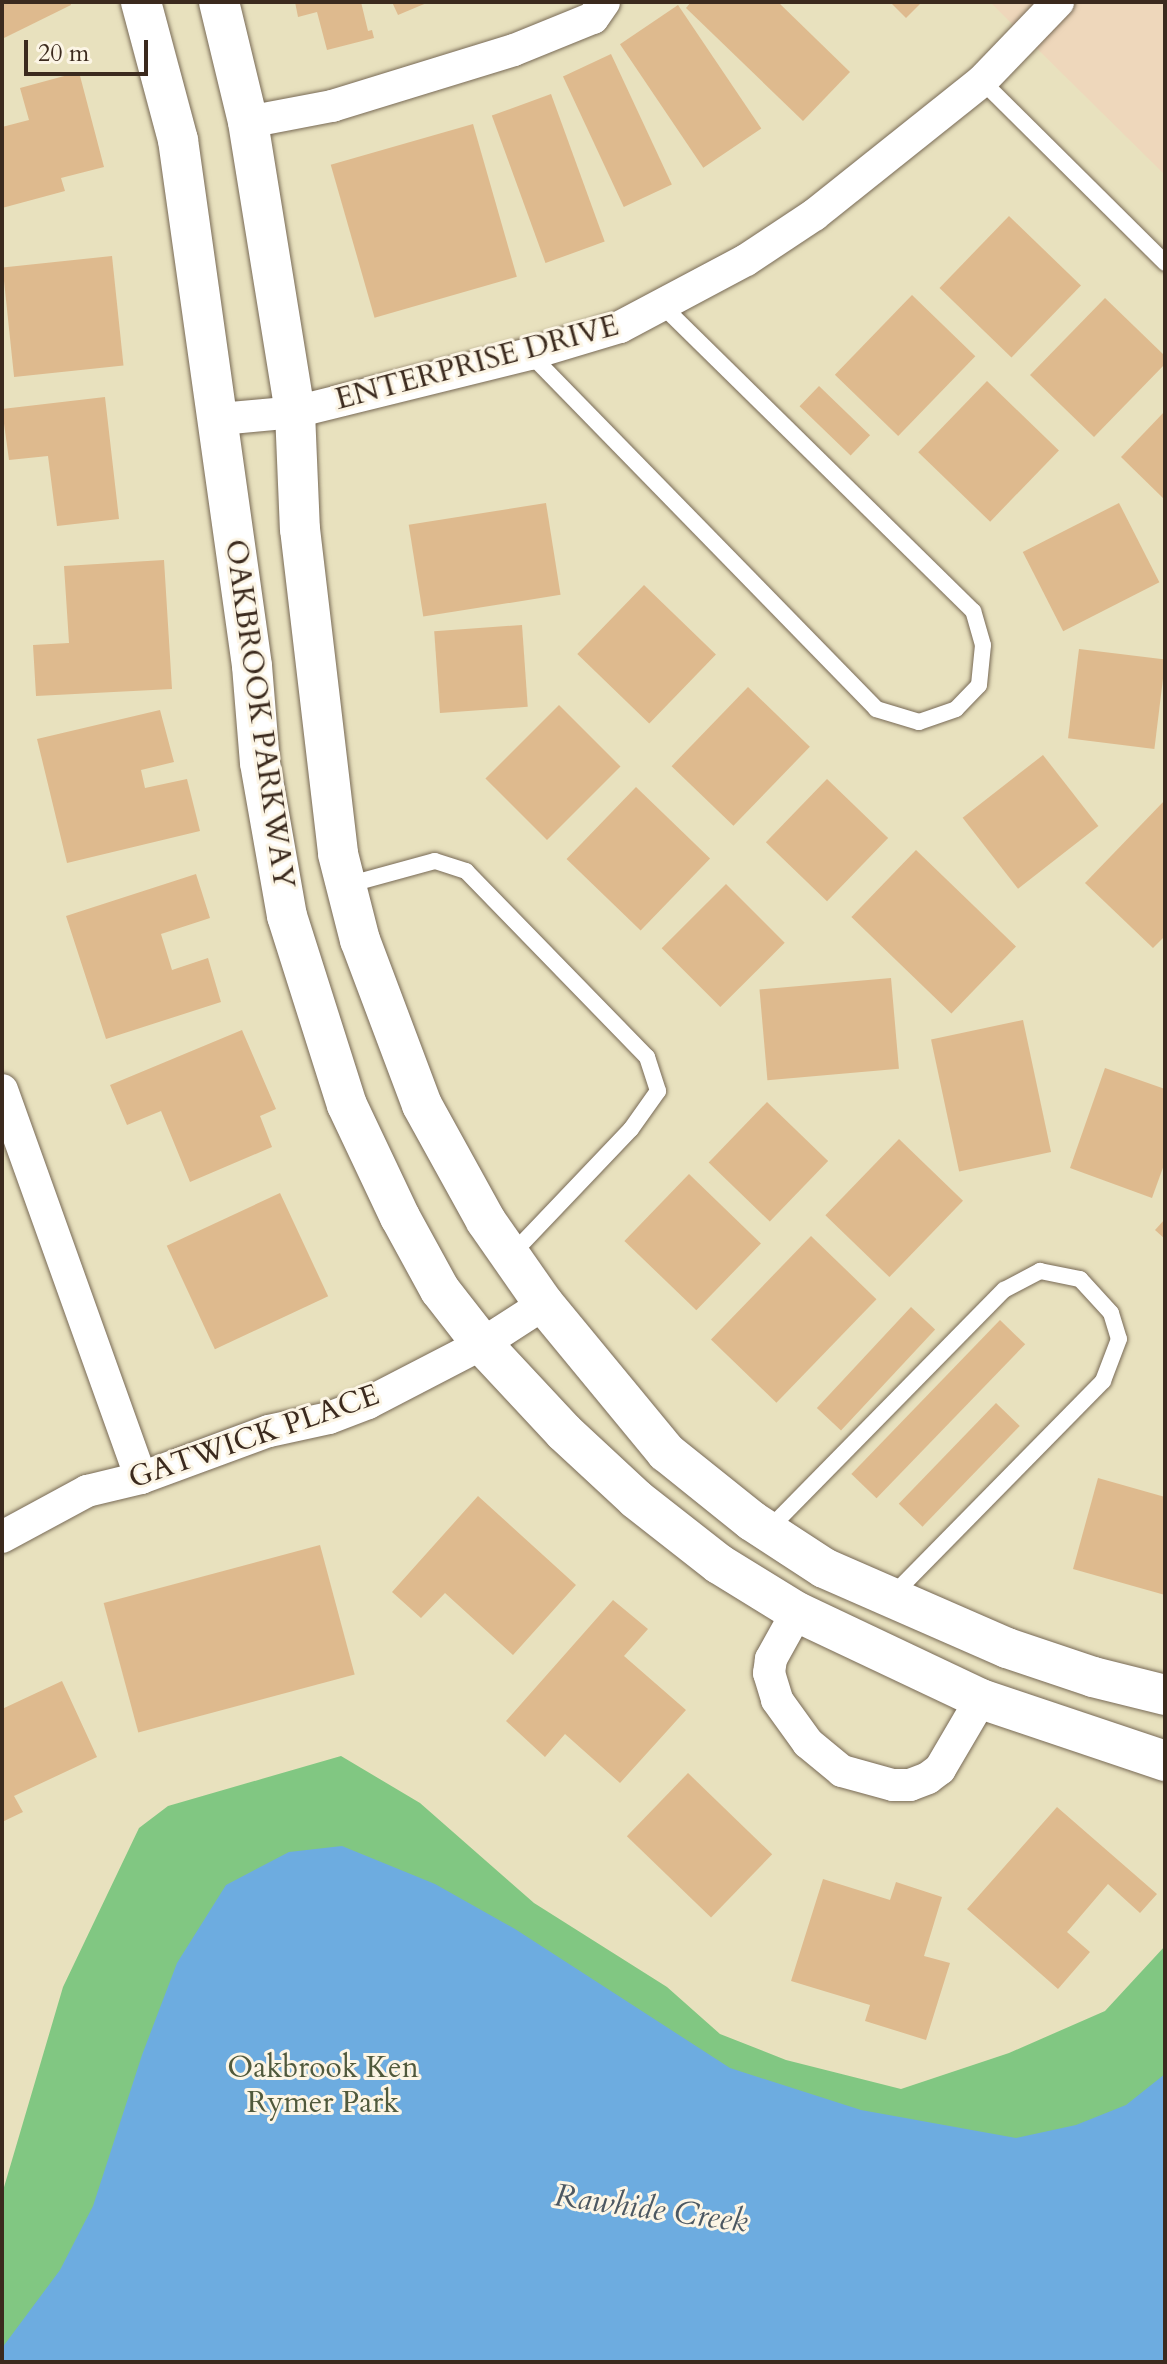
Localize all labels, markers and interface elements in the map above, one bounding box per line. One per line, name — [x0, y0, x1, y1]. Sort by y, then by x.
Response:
scale bar — [28, 24, 152, 74]
text: 20 m — [38, 37, 89, 70]
street label: ENTERPRISE DRIVE — [331, 308, 623, 418]
street label: OAKBROOK PARKWAY — [217, 537, 301, 891]
street label: GATWICK PLACE — [124, 1377, 384, 1497]
park label: Oakbrook Ken Rymer Park — [227, 2050, 419, 2120]
water label: Rawhide Creek — [552, 2176, 750, 2242]

